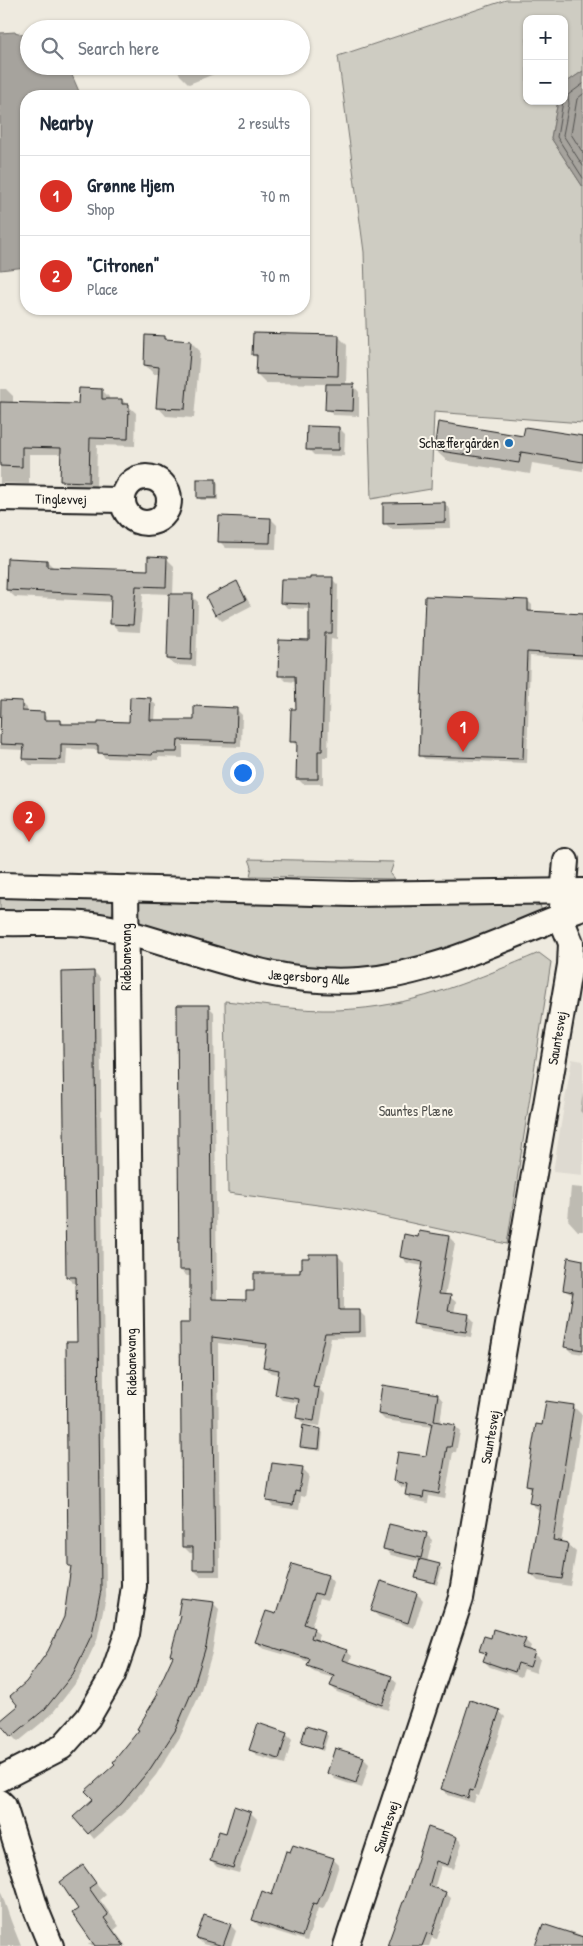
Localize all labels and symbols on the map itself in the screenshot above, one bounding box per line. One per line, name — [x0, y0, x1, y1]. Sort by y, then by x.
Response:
place label: Schæffergården — [419, 433, 499, 453]
marker: Schæffergården — [503, 437, 515, 449]
street label: Tinglevvej — [35, 489, 87, 509]
pin: 1 — [447, 711, 479, 752]
your location — [230, 760, 256, 786]
pin: 2 — [13, 801, 45, 842]
street label: Ridebanevang — [116, 923, 136, 991]
street label: Jægersborg Alle — [267, 964, 351, 990]
street label: Sauntesvej — [542, 1010, 572, 1066]
park label: Sauntes Plæne — [379, 1101, 454, 1120]
street label: Ridebanevang — [120, 1328, 142, 1396]
street label: Sauntesvej — [475, 1409, 505, 1465]
street label: Sauntesvej — [368, 1798, 404, 1856]

